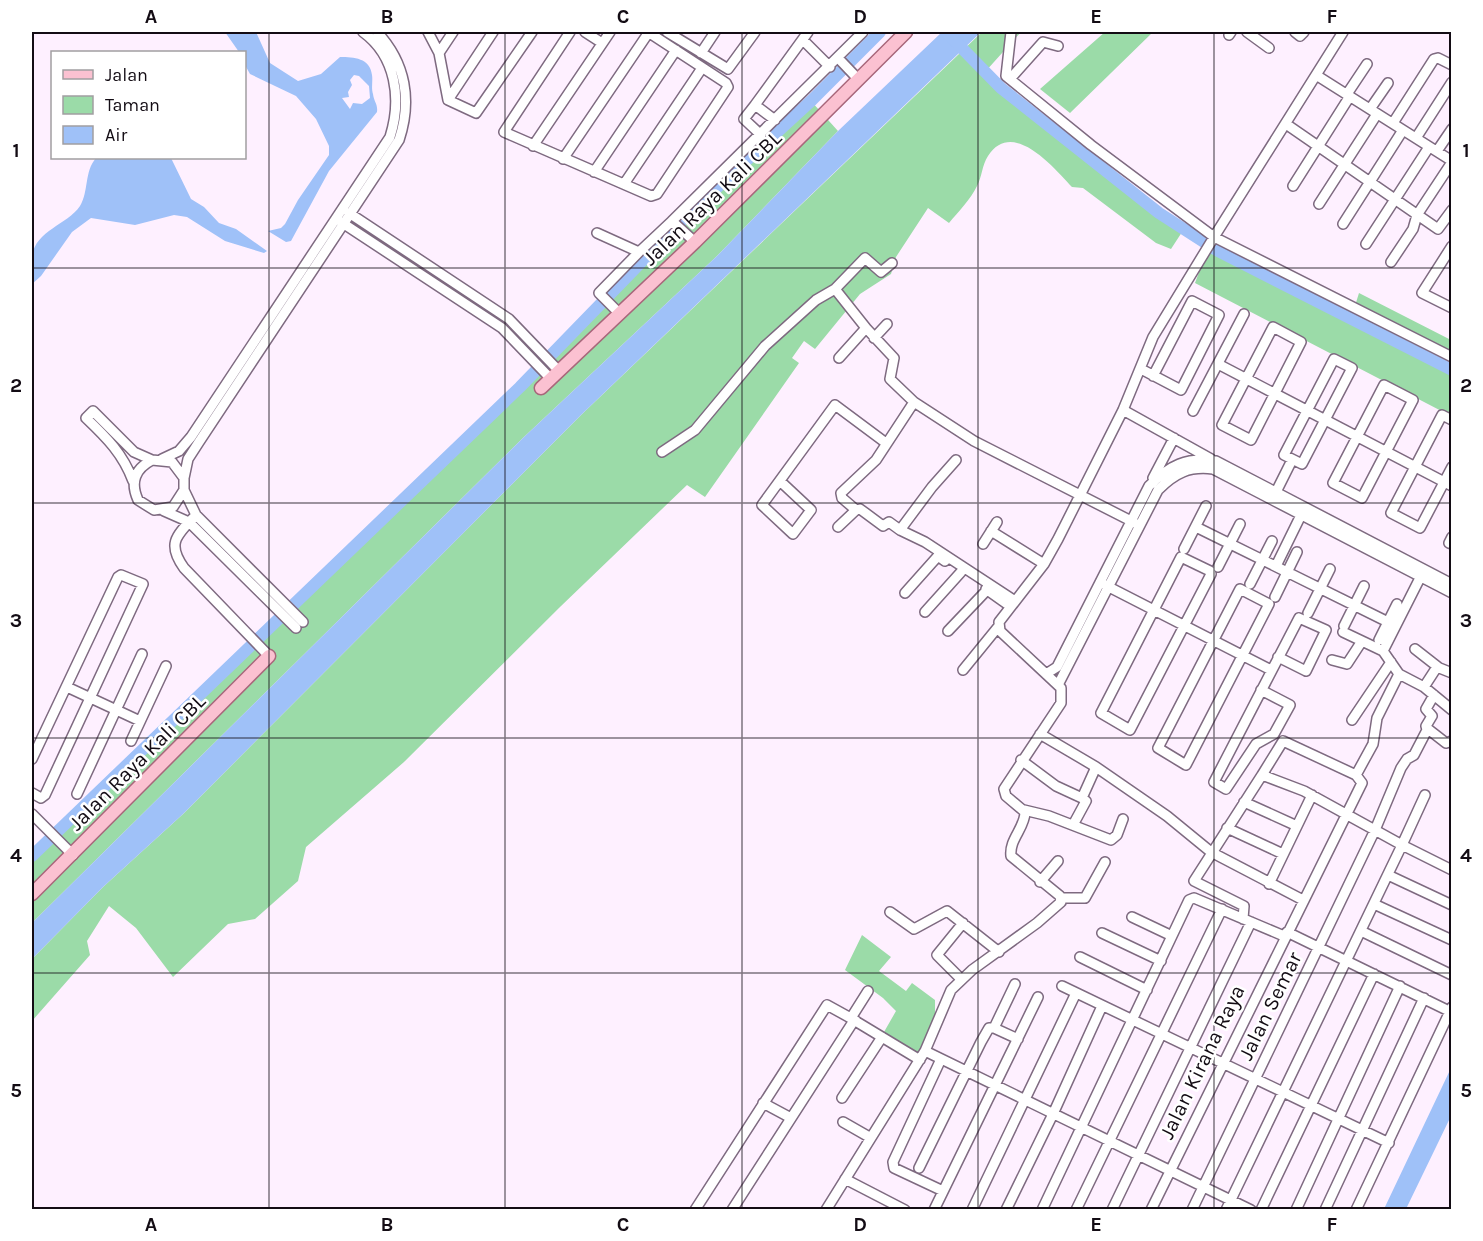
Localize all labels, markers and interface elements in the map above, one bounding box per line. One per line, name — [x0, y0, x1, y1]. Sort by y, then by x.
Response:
text: A — [145, 5, 158, 28]
text: B — [381, 5, 393, 28]
text: C — [617, 5, 629, 28]
text: D — [853, 5, 867, 28]
text: E — [1090, 5, 1102, 28]
text: F — [1327, 5, 1338, 28]
legend — [51, 51, 246, 159]
text: Jalan — [105, 64, 148, 86]
text: Taman — [105, 94, 160, 116]
text: Air — [105, 124, 128, 146]
street label: Jalan Raya Kali CBL — [638, 126, 786, 270]
text: 1 — [12, 139, 20, 162]
text: 1 — [1462, 139, 1470, 162]
text: 2 — [10, 374, 22, 397]
text: 2 — [1460, 374, 1472, 397]
text: 3 — [10, 609, 22, 632]
text: 3 — [1460, 609, 1472, 632]
street label: Jalan Raya Kali CBL — [64, 689, 210, 835]
text: 4 — [10, 844, 22, 867]
text: 4 — [1460, 844, 1472, 867]
street label: Jalan Semar — [1233, 948, 1307, 1064]
street label: Jalan Kirana Raya — [1154, 981, 1250, 1143]
text: 5 — [10, 1079, 22, 1102]
text: 5 — [1460, 1079, 1472, 1102]
text: A — [145, 1213, 158, 1236]
text: B — [381, 1213, 393, 1236]
text: C — [617, 1213, 629, 1236]
text: D — [853, 1213, 867, 1236]
text: E — [1090, 1213, 1102, 1236]
text: F — [1327, 1213, 1338, 1236]

